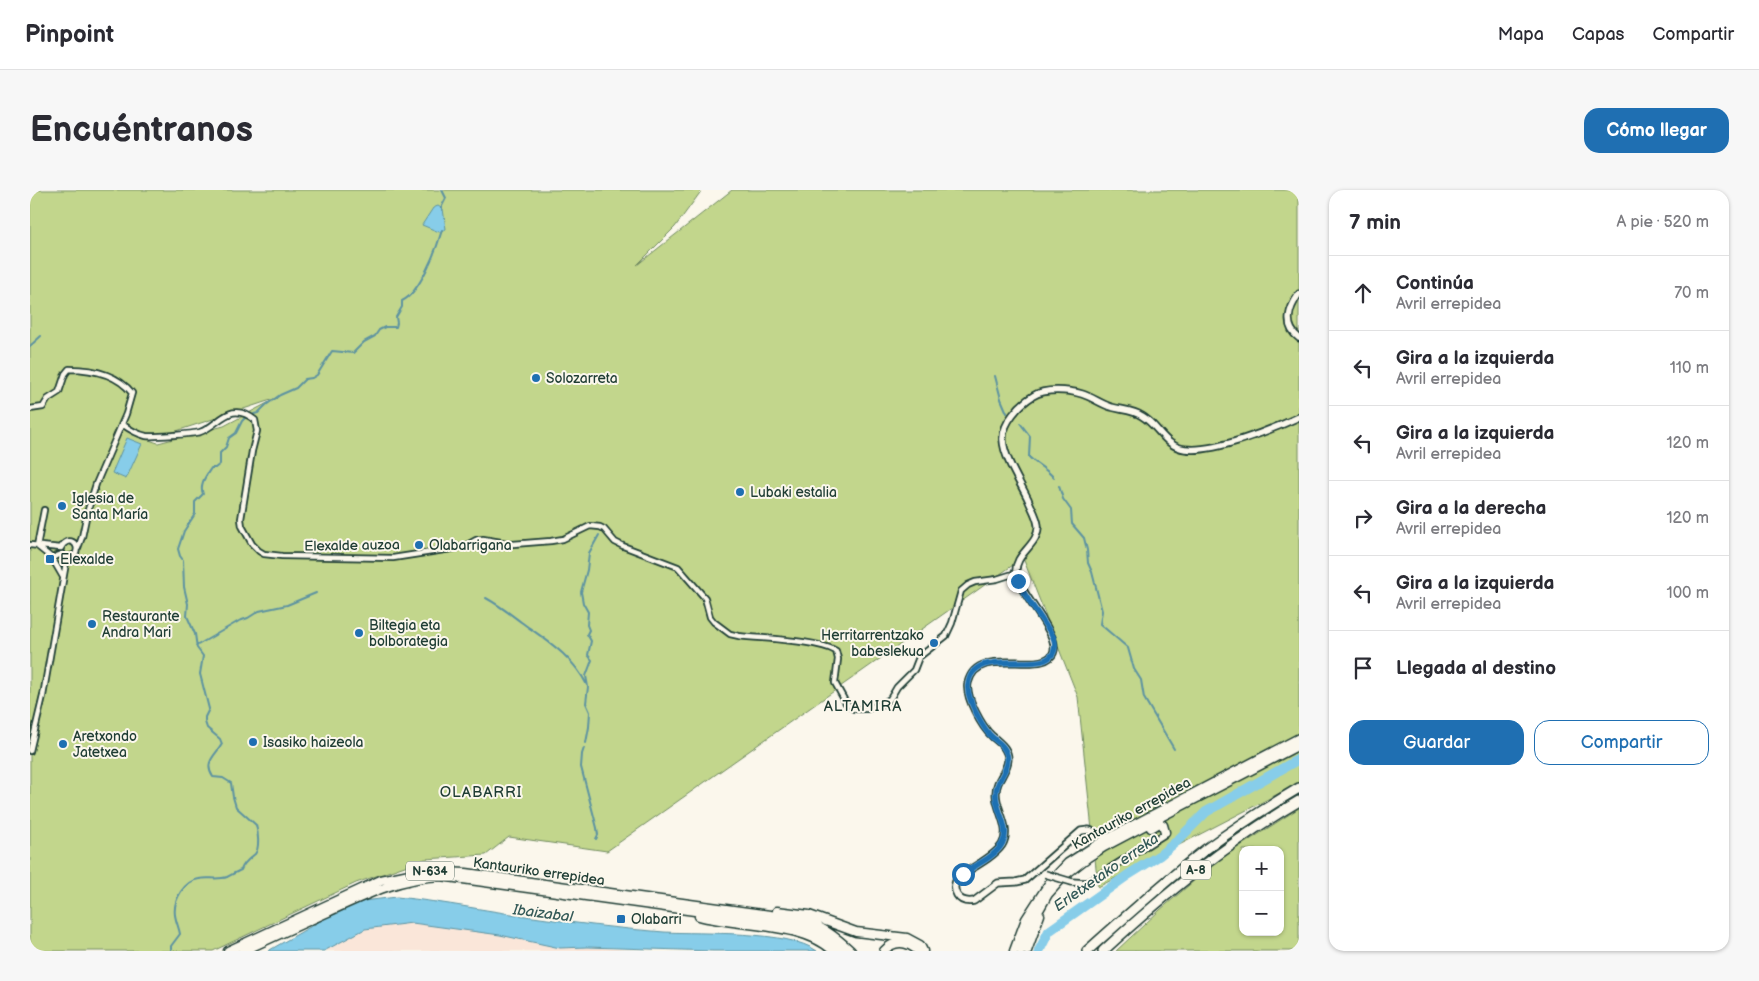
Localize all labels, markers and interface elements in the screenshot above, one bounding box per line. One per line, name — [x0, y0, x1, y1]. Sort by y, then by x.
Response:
text: Pinpoint — [25, 20, 114, 49]
text: Mapa — [1498, 24, 1544, 45]
text: Capas — [1572, 24, 1625, 45]
text: Compartir — [1653, 24, 1734, 45]
button: Cómo llegar — [1584, 108, 1729, 153]
text: Encuéntranos — [30, 109, 253, 152]
text: 7 min — [1349, 210, 1401, 235]
text: A pie · 520 m — [1616, 213, 1709, 232]
text: Continúa — [1396, 272, 1474, 295]
icon: ahead — [1349, 279, 1377, 307]
text: 70 m — [1674, 284, 1709, 303]
text: Avril errepidea — [1396, 295, 1501, 314]
text: Gira a la izquierda — [1396, 347, 1554, 370]
icon: left — [1349, 354, 1377, 382]
text: 110 m — [1670, 359, 1709, 378]
place label: Solozarreta — [546, 370, 618, 387]
text: Avril errepidea — [1396, 370, 1501, 389]
marker: Solozarreta — [530, 372, 542, 384]
text: Gira a la izquierda — [1396, 422, 1554, 445]
icon: left — [1349, 429, 1377, 457]
text: 120 m — [1666, 434, 1709, 453]
text: Avril errepidea — [1396, 445, 1501, 464]
place label: Lubaki estalia — [750, 484, 837, 501]
marker: Lubaki estalia — [734, 486, 746, 498]
place label: Iglesia de Santa María — [72, 490, 148, 523]
text: Gira a la derecha — [1396, 497, 1546, 520]
marker: Iglesia de Santa María — [56, 500, 68, 512]
icon: right — [1349, 504, 1377, 532]
text: 120 m — [1666, 509, 1709, 528]
text: Avril errepidea — [1396, 520, 1501, 539]
street label: Elexalde auzoa — [304, 536, 400, 555]
place label: Olabarrigana — [429, 537, 512, 554]
marker: Olabarrigana — [413, 539, 425, 551]
place label: Elexalde — [60, 551, 114, 568]
marker: Elexalde — [44, 553, 56, 565]
route end — [1007, 570, 1030, 593]
text: Gira a la izquierda — [1396, 572, 1554, 595]
icon: left — [1349, 579, 1377, 607]
text: 100 m — [1666, 584, 1709, 603]
text: Avril errepidea — [1396, 595, 1501, 614]
place label: Restaurante Andra Mari — [102, 608, 180, 641]
place label: Biltegia eta bolborategia — [369, 617, 448, 650]
marker: Restaurante Andra Mari — [86, 618, 98, 630]
marker: Biltegia eta bolborategia — [353, 627, 365, 639]
place label: Herritarrentzako babeslekua — [821, 627, 924, 660]
marker: Herritarrentzako babeslekua — [928, 637, 940, 649]
icon: arrive — [1349, 654, 1377, 682]
text: Llegada al destino — [1396, 657, 1556, 680]
district label: ALTAMIRA — [824, 697, 902, 716]
button: Guardar — [1349, 720, 1524, 765]
button: Compartir — [1534, 720, 1709, 765]
place label: Aretxondo Jatetxea — [73, 728, 137, 761]
place label: Isasiko haizeola — [263, 734, 363, 751]
marker: Isasiko haizeola — [247, 736, 259, 748]
marker: Aretxondo Jatetxea — [57, 738, 69, 750]
street label: Kantauriko errepidea — [1069, 774, 1194, 853]
district label: OLABARRI — [440, 783, 522, 802]
water label: Erletxetako erreka — [1050, 829, 1163, 916]
map controls — [1239, 846, 1284, 936]
button: + — [1239, 846, 1284, 891]
street label: Kantauriko errepidea — [472, 854, 606, 889]
road number: A-8 — [1181, 860, 1211, 880]
road number: N-634 — [406, 861, 454, 880]
route start — [952, 863, 975, 886]
button: − — [1239, 891, 1284, 936]
water label: Ibaizabal — [511, 900, 575, 927]
place label: Olabarri — [631, 911, 682, 928]
marker: Olabarri — [615, 913, 627, 925]

